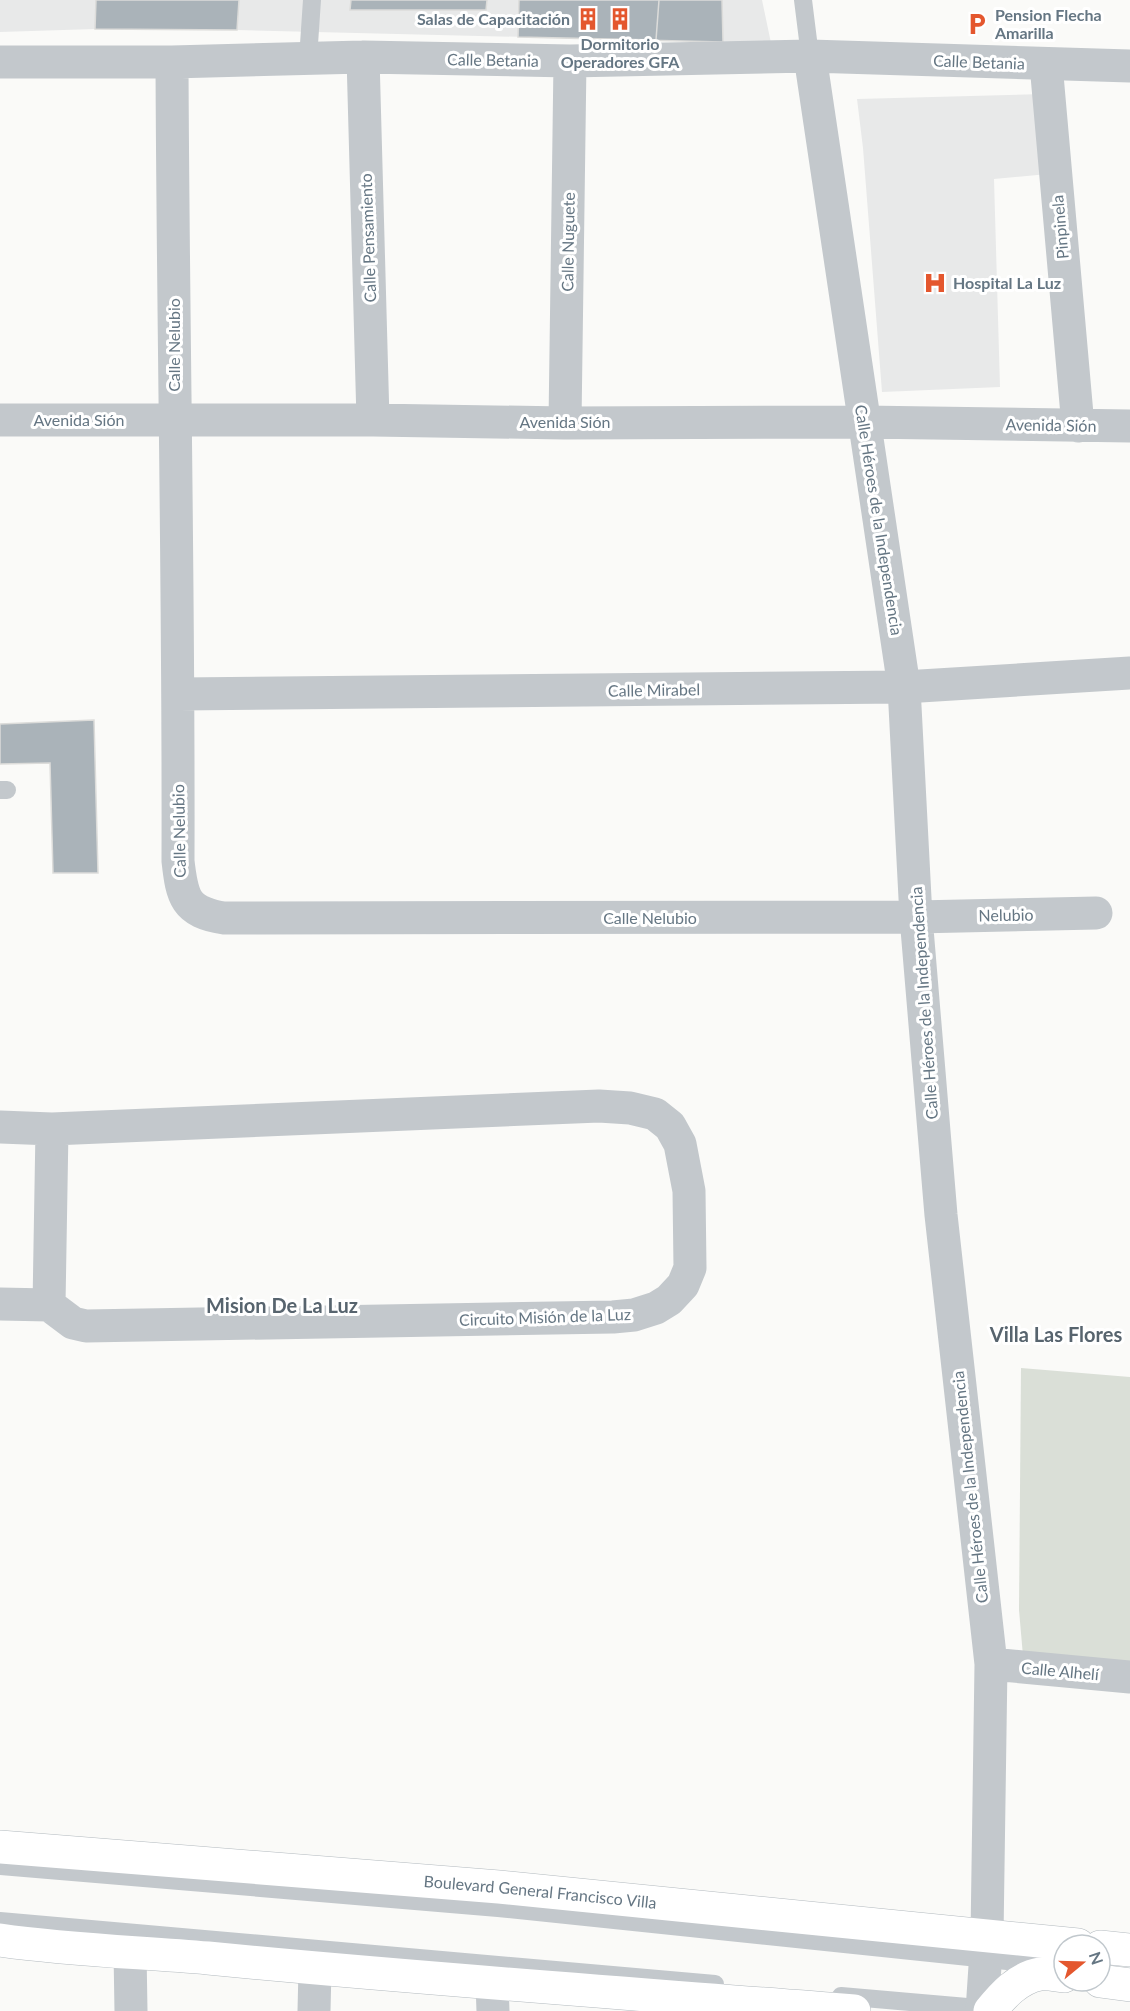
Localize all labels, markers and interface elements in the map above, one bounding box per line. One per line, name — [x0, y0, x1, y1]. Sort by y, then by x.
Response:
place label: Pension Flecha Amarilla — [994, 5, 1102, 42]
building icon: Salas de Capacitación — [575, 6, 601, 32]
building icon: Dormitorio Operadores GFA — [607, 6, 633, 32]
place label: Salas de Capacitación — [417, 9, 570, 28]
parking icon: Pension Flecha Amarilla — [964, 11, 990, 37]
place label: Dormitorio Operadores GFA — [561, 34, 680, 71]
street label: Calle Betania — [447, 49, 539, 70]
street label: Calle Betania — [933, 50, 1025, 73]
street label: Calle Pensamiento — [356, 173, 379, 303]
street label: Calle Nuguete — [557, 192, 578, 292]
street label: Pinpinela — [1047, 194, 1072, 260]
hospital icon: Hospital La Luz — [922, 270, 948, 296]
place label: Hospital La Luz — [953, 273, 1061, 292]
street label: Calle Nelubio — [164, 298, 183, 392]
street label: Calle Héroes de la Independencia — [852, 403, 907, 637]
street label: Avenida Sión — [34, 410, 124, 429]
street label: Avenida Sión — [520, 412, 610, 431]
street label: Avenida Sión — [1005, 414, 1097, 435]
street label: Calle Mirabel — [608, 679, 700, 700]
street label: Calle Nelubio — [168, 784, 189, 878]
street label: Calle Héroes de la Independencia — [906, 886, 941, 1120]
street label: Nelubio — [978, 905, 1034, 924]
street label: Calle Nelubio — [603, 908, 697, 927]
district label: Mision De La Luz — [206, 1293, 358, 1317]
street label: Circuito Misión de la Luz — [459, 1304, 631, 1329]
district label: Villa Las Flores — [989, 1322, 1122, 1346]
street label: Calle Héroes de la Independencia — [948, 1370, 991, 1604]
street label: Calle Alhelí — [1020, 1658, 1101, 1683]
street label: Boulevard General Francisco Villa — [423, 1871, 657, 1912]
north arrow — [1052, 1933, 1112, 1993]
text: N — [1086, 1949, 1108, 1967]

